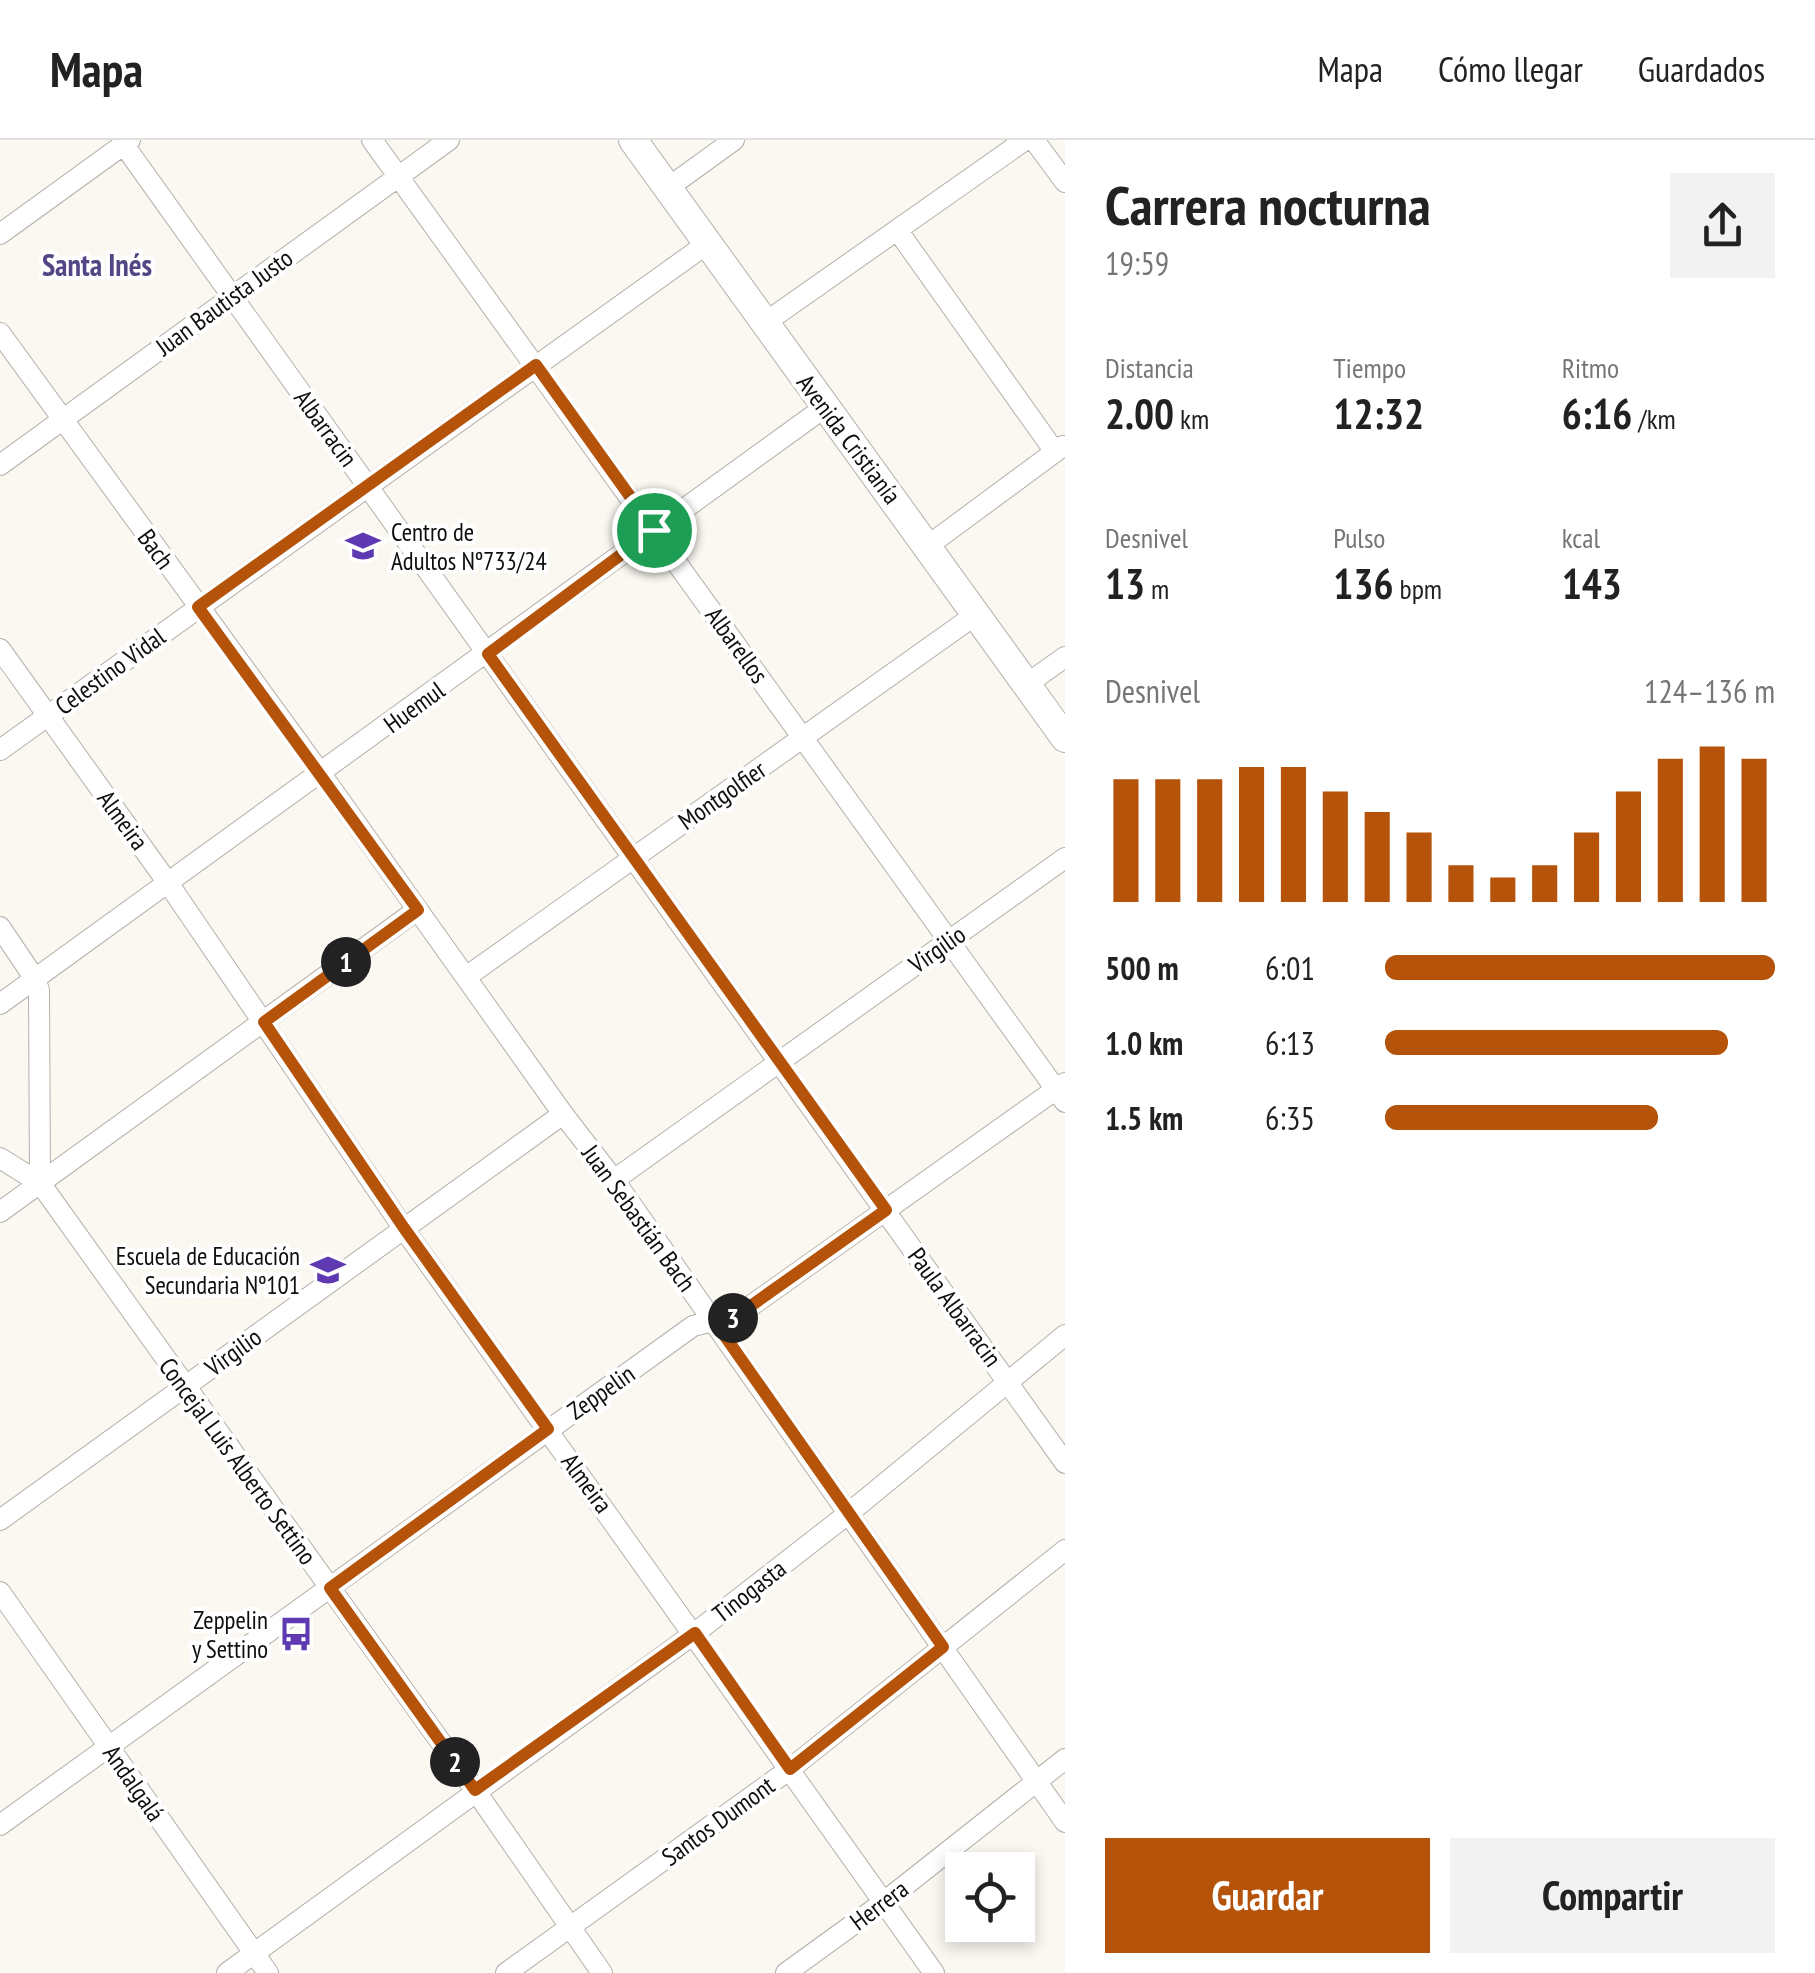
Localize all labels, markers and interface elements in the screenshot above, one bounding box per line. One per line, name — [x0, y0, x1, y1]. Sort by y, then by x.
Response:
text: Mapa — [50, 38, 143, 100]
text: Mapa — [1318, 46, 1383, 92]
text: Cómo llegar — [1438, 46, 1583, 92]
text: Guardados — [1638, 46, 1765, 92]
text: Carrera nocturna — [1105, 169, 1431, 240]
button: share — [1670, 173, 1775, 278]
street label: Juan Bautista Justo — [148, 242, 299, 363]
text: 19:59 — [1105, 242, 1169, 284]
district label: Santa Inés — [42, 245, 152, 284]
text: Distancia — [1105, 349, 1194, 386]
text: Tiempo — [1333, 349, 1406, 386]
text: Ritmo — [1562, 349, 1619, 386]
street label: Avenida Cristianía — [790, 368, 908, 510]
street label: Albarracin — [287, 383, 365, 473]
text: 2.00 — [1105, 386, 1174, 441]
text: 12:32 — [1333, 386, 1424, 441]
text: 6:16 — [1562, 386, 1632, 441]
text: km — [1174, 400, 1209, 437]
text: /km — [1632, 400, 1676, 437]
pin — [612, 488, 697, 573]
icon: arrive — [627, 503, 682, 558]
place label: Centro de Adultos Nº733/24 — [391, 516, 547, 577]
text: Desnivel — [1105, 519, 1188, 556]
text: Pulso — [1333, 519, 1385, 556]
text: kcal — [1562, 519, 1600, 556]
street label: Bach — [131, 523, 181, 575]
school or university icon: Centro de Adultos Nº733/24 — [344, 527, 382, 565]
text: 13 — [1105, 556, 1145, 611]
text: 136 — [1333, 556, 1394, 611]
text: 143 — [1562, 556, 1622, 611]
text: m — [1145, 570, 1169, 607]
text: bpm — [1394, 570, 1442, 607]
street label: Albarellos — [699, 601, 775, 689]
street label: Celestino Vidal — [49, 620, 171, 722]
text: Desnivel — [1105, 670, 1200, 712]
text: 124–136 m — [1644, 670, 1775, 712]
street label: Huemul — [377, 674, 451, 740]
street label: Montgolfier — [672, 753, 772, 837]
street label: Almeira — [91, 784, 155, 856]
street label: Virgilio — [902, 918, 972, 981]
pin: 1 — [321, 937, 371, 987]
text: 1 — [339, 943, 353, 980]
text: 500 m — [1105, 947, 1179, 989]
text: 6:01 — [1265, 947, 1315, 989]
text: 1.0 km — [1105, 1022, 1183, 1064]
text: 6:13 — [1265, 1022, 1315, 1064]
text: 1.5 km — [1105, 1097, 1183, 1139]
text: 6:35 — [1265, 1097, 1315, 1139]
street label: Juan Sebastián Bach — [574, 1138, 703, 1298]
place label: Escuela de Educación Secundaria Nº101 — [116, 1240, 300, 1301]
street label: Paula Albarracin — [901, 1241, 1009, 1373]
school or university icon: Escuela de Educación Secundaria Nº101 — [309, 1251, 347, 1289]
pin: 3 — [708, 1293, 758, 1343]
text: 3 — [726, 1299, 740, 1336]
street label: Virgilio — [198, 1321, 268, 1384]
street label: Concejal Luis Alberto Settino — [152, 1351, 324, 1571]
street label: Zeppelin — [561, 1357, 641, 1427]
street label: Almeira — [555, 1447, 619, 1519]
street label: Tinogasta — [706, 1552, 792, 1630]
place label: Zeppelin y Settino — [192, 1604, 268, 1665]
bus stop icon: Zeppelin y Settino — [277, 1615, 315, 1653]
pin: 2 — [430, 1737, 480, 1787]
street label: Andalgalá — [96, 1739, 172, 1827]
text: 2 — [448, 1743, 462, 1780]
street label: Santos Dumont — [655, 1769, 781, 1873]
button: Guardar — [1105, 1838, 1430, 1953]
button: Compartir — [1450, 1838, 1775, 1953]
map controls — [945, 1852, 1035, 1942]
button: locate — [945, 1852, 1035, 1942]
street label: Herrera — [844, 1873, 914, 1937]

